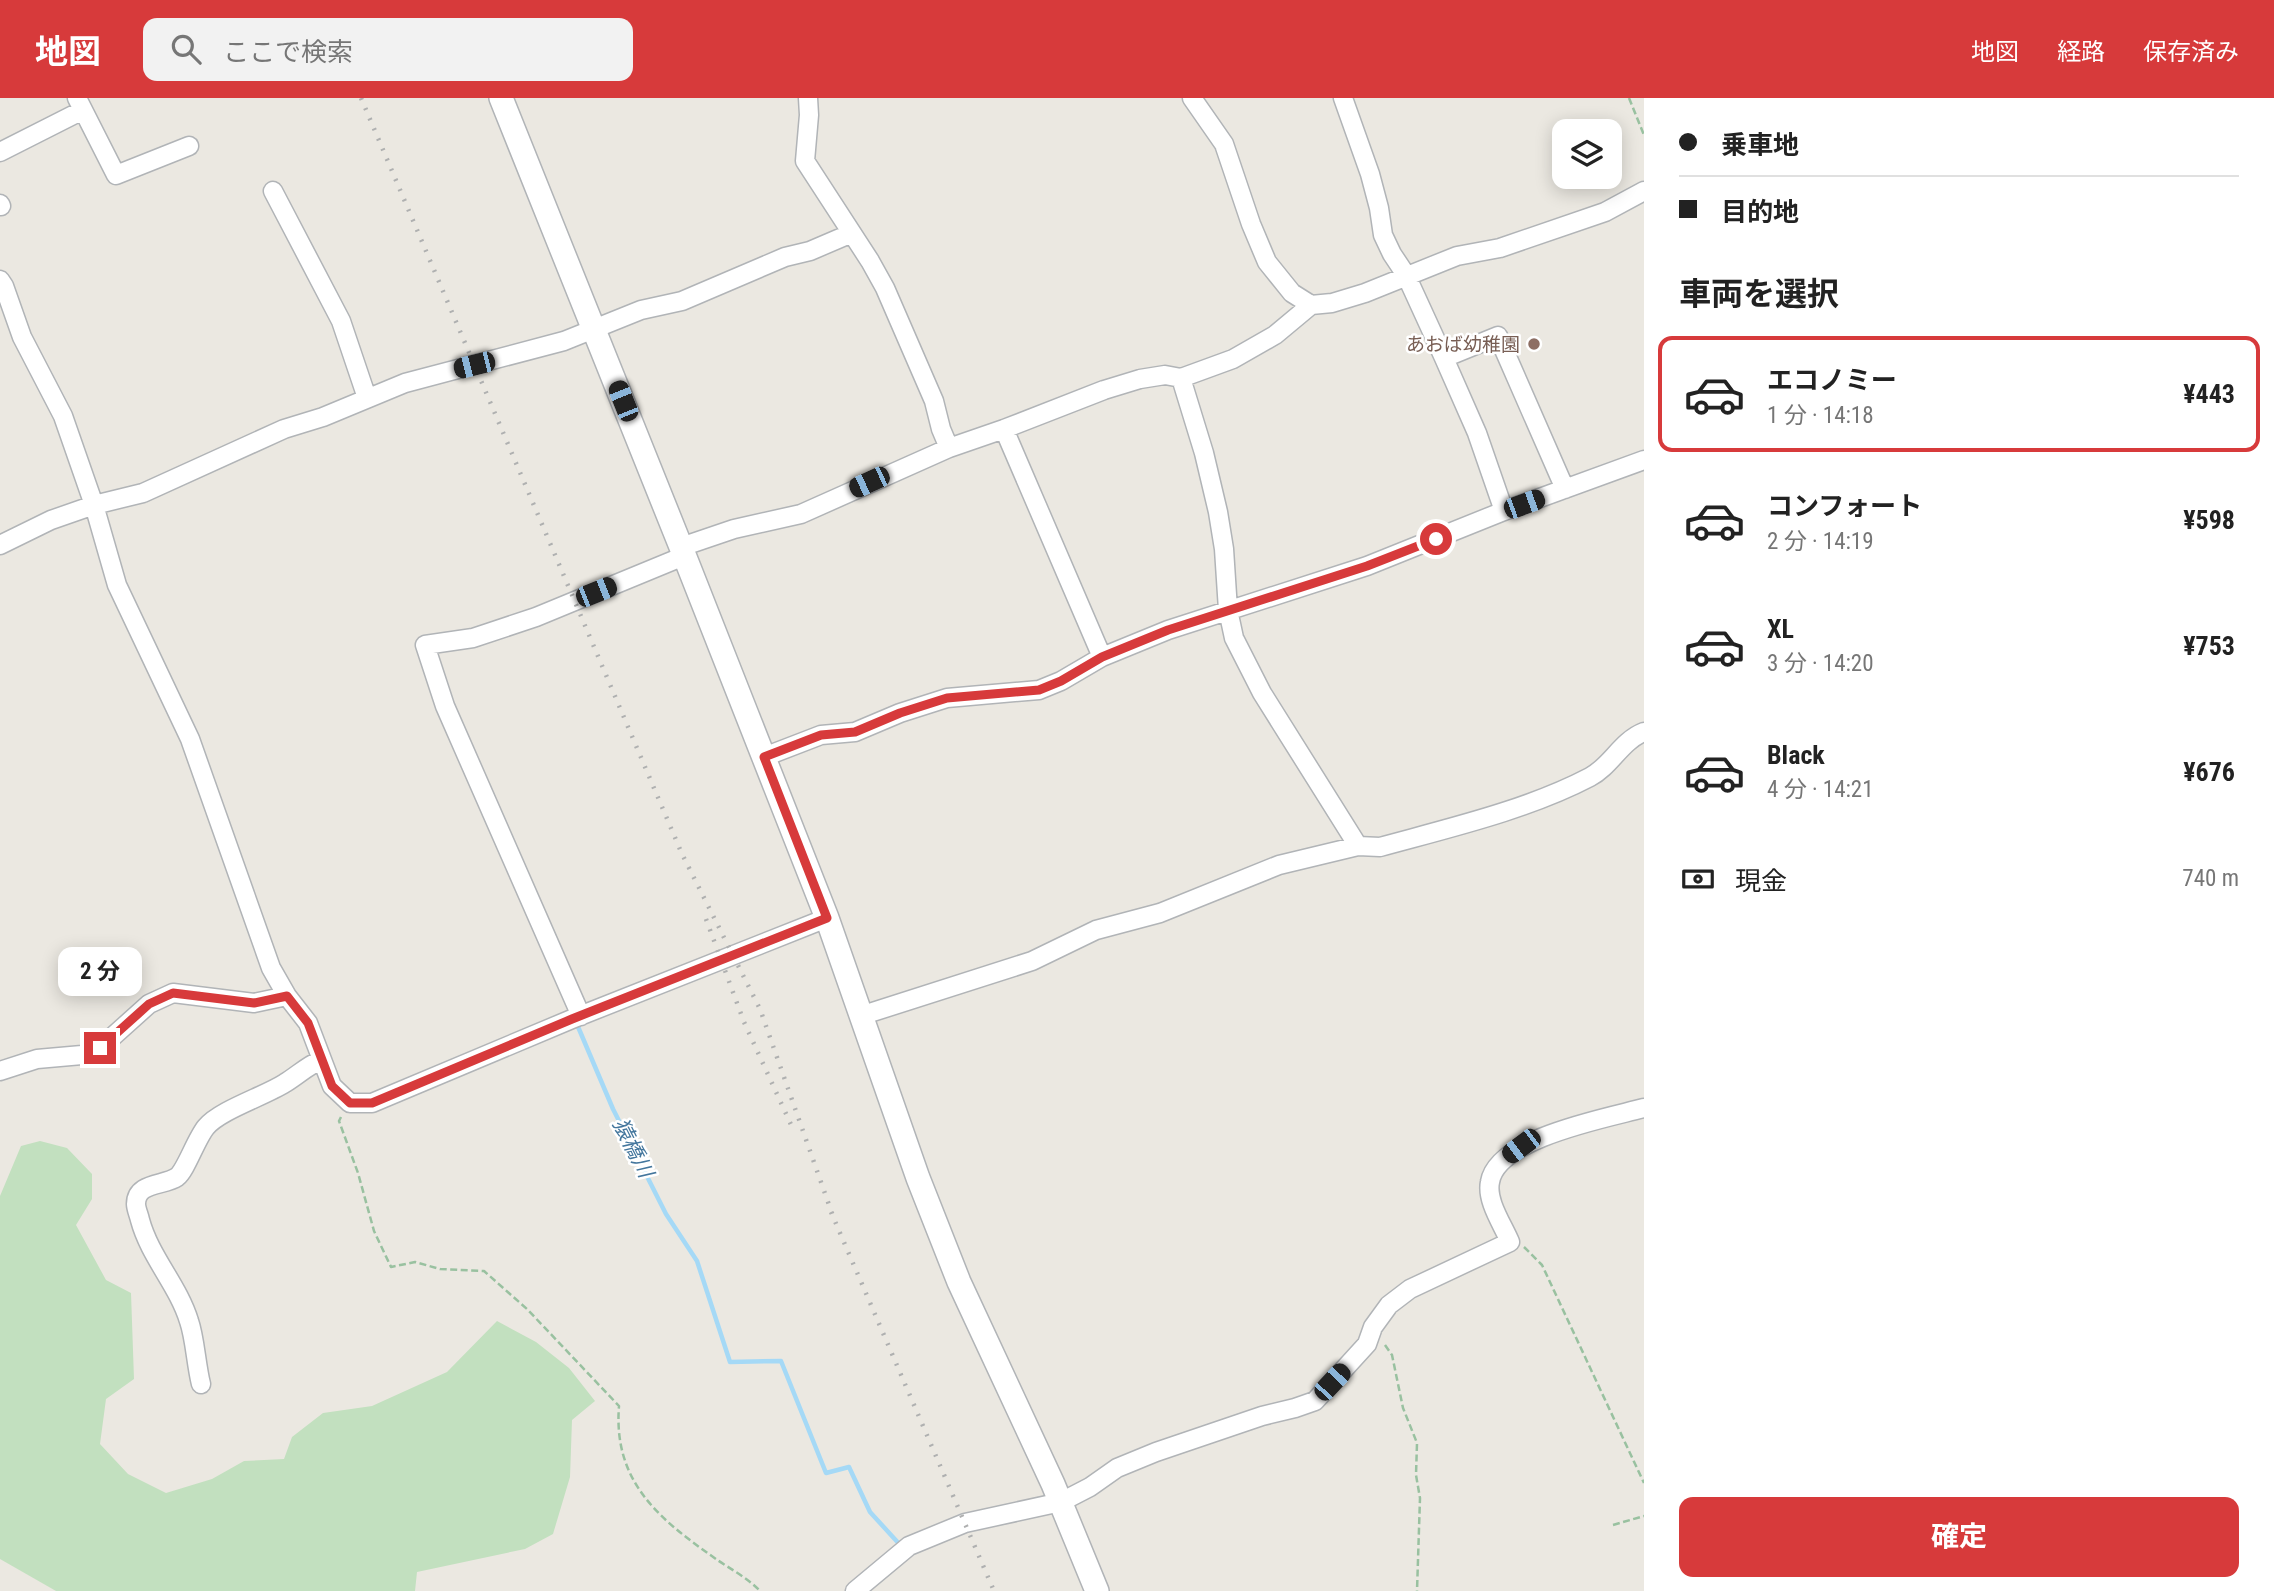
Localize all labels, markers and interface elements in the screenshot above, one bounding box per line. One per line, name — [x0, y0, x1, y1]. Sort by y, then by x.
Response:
search box — [143, 18, 633, 81]
icon: search — [167, 30, 205, 68]
text: 地図 — [35, 32, 101, 71]
text: ここで検索 — [223, 37, 353, 67]
text: 地図 — [1971, 38, 2019, 66]
text: 経路 — [2057, 38, 2105, 66]
text: 保存済み — [2143, 38, 2239, 66]
map controls — [1552, 119, 1622, 189]
button: layers — [1552, 119, 1622, 189]
text: 乗車地 — [1721, 130, 1799, 160]
text: 目的地 — [1721, 197, 1799, 227]
text: 車両を選択 — [1679, 275, 1839, 313]
place label: あおば幼稚園 — [1406, 333, 1520, 356]
marker: あおば幼稚園 — [1526, 336, 1542, 352]
car — [452, 350, 497, 380]
icon: car — [1683, 363, 1746, 426]
text: エコノミー — [1767, 365, 1897, 395]
car — [606, 378, 641, 424]
text: ¥443 — [2183, 379, 2235, 409]
text: 1 分 · 14:18 — [1767, 402, 1874, 429]
car — [846, 464, 893, 500]
car — [1501, 487, 1548, 521]
icon: car — [1683, 489, 1746, 552]
text: コンフォート — [1767, 491, 1922, 521]
text: ¥598 — [2183, 505, 2235, 535]
route start — [1420, 523, 1452, 555]
text: 2 分 · 14:19 — [1767, 528, 1874, 555]
car — [573, 574, 620, 610]
text: XL — [1767, 614, 1794, 644]
icon: car — [1683, 615, 1746, 678]
text: ¥753 — [2183, 631, 2235, 661]
text: 3 分 · 14:20 — [1767, 650, 1874, 677]
text: Black — [1767, 740, 1825, 770]
icon: car — [1683, 741, 1746, 804]
text: ¥676 — [2183, 757, 2235, 787]
text: 4 分 · 14:21 — [1767, 776, 1874, 803]
icon: cash — [1679, 860, 1717, 898]
text: 740 m — [2182, 865, 2239, 892]
text: 現金 — [1735, 866, 1787, 896]
callout: 2 分 — [58, 946, 142, 996]
text: 2 分 — [80, 958, 120, 985]
route end — [84, 1032, 116, 1064]
water label: 猿橋川 — [608, 1114, 659, 1183]
car — [1498, 1125, 1545, 1167]
car — [1310, 1359, 1355, 1405]
button: 確定 — [1679, 1497, 2239, 1577]

